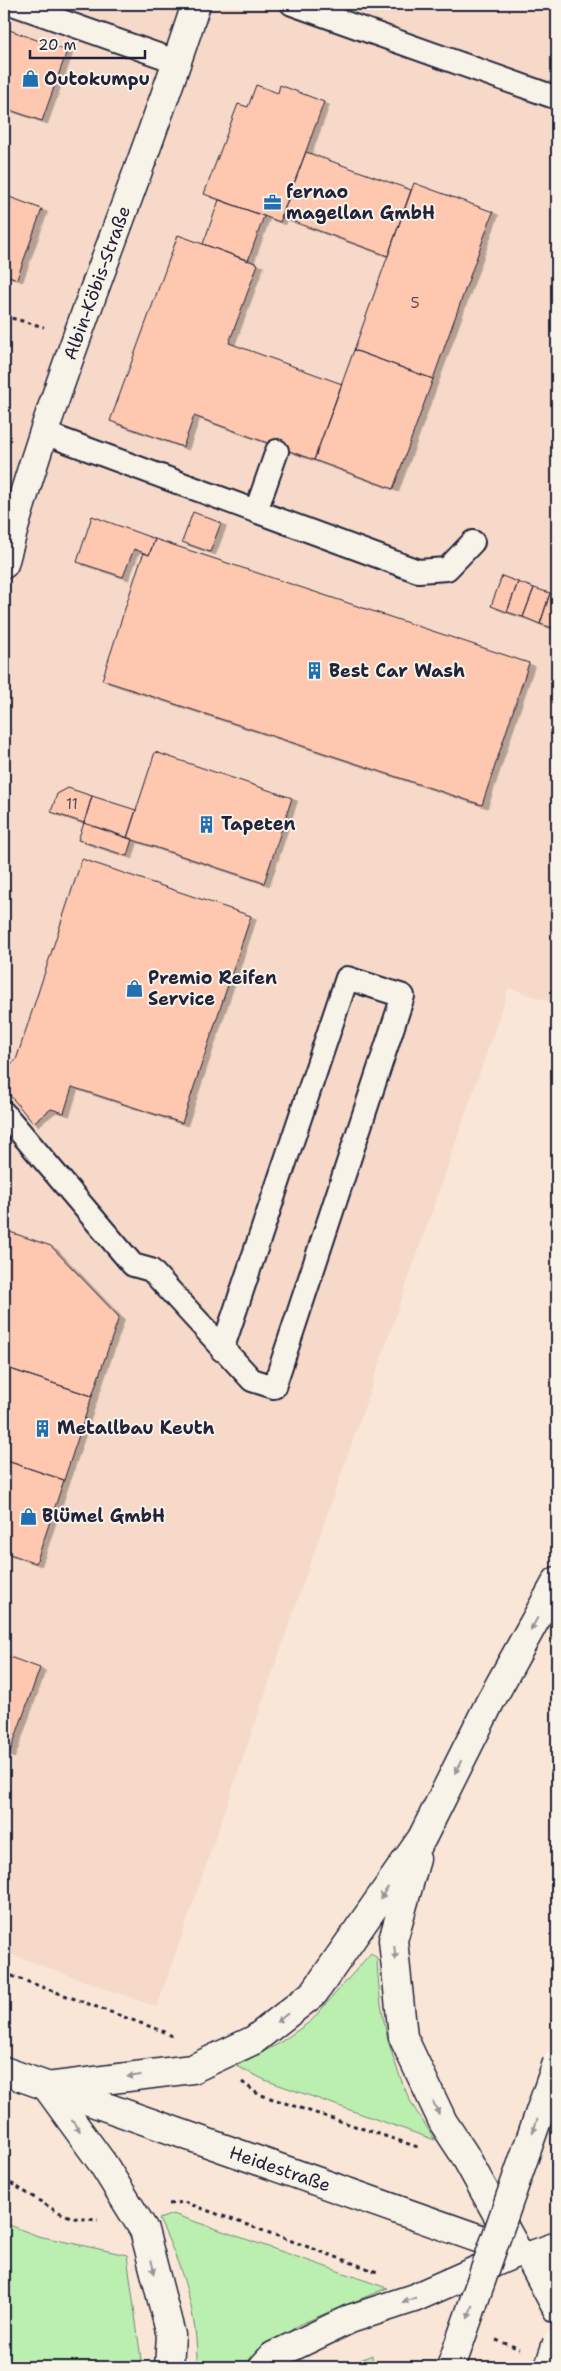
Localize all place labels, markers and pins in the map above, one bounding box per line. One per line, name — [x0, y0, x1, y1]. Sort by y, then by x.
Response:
place label: Outokumpu — [44, 67, 150, 91]
shop icon: Outokumpu — [20, 69, 40, 89]
place label: fernao magellan GmbH — [286, 180, 435, 225]
office icon: fernao magellan GmbH — [262, 192, 282, 212]
place label: Best Car Wash — [329, 659, 465, 683]
building icon: Best Car Wash — [305, 661, 325, 681]
place label: Tapeten — [221, 812, 295, 836]
building icon: Tapeten — [197, 814, 217, 834]
place label: Premio Reifen Service — [148, 966, 277, 1011]
shop icon: Premio Reifen Service — [124, 978, 144, 998]
place label: Metallbau Keuth — [57, 1416, 215, 1440]
building icon: Metallbau Keuth — [33, 1418, 53, 1438]
place label: Blümel GmbH — [42, 1504, 165, 1528]
shop icon: Blümel GmbH — [18, 1506, 38, 1526]

